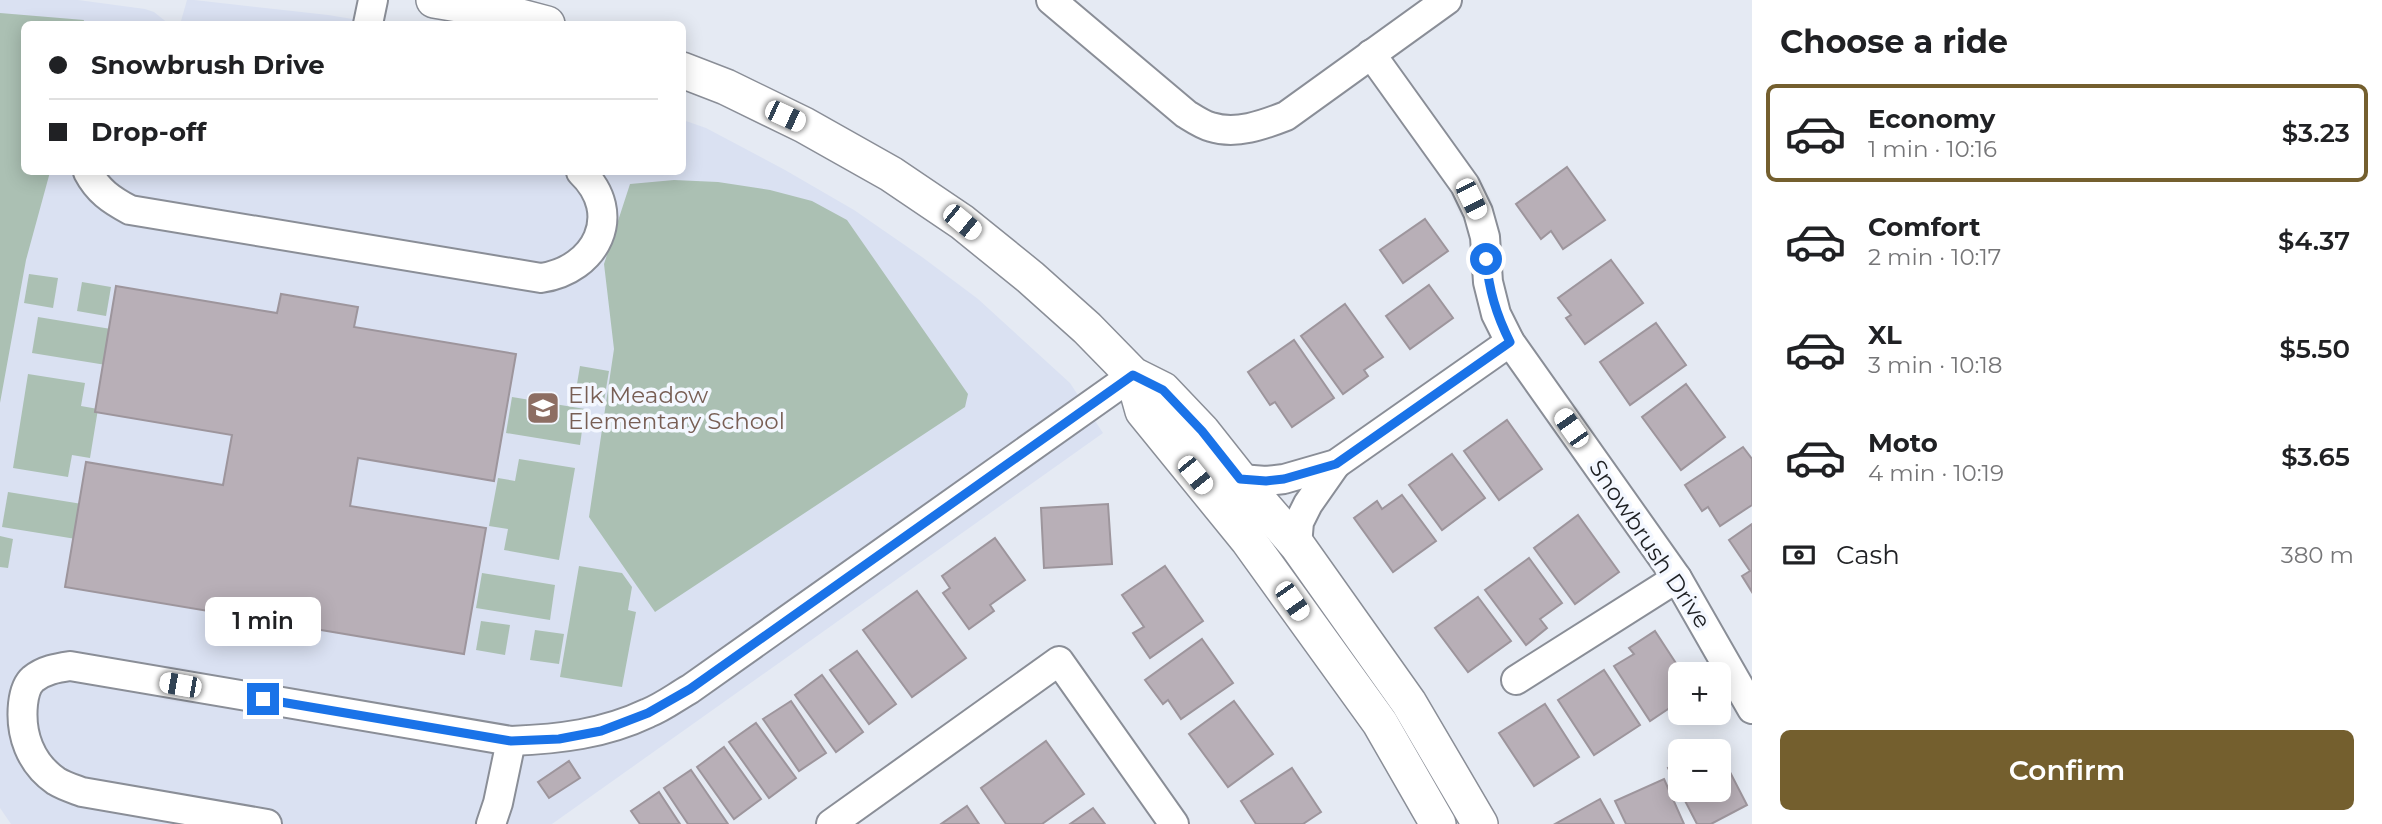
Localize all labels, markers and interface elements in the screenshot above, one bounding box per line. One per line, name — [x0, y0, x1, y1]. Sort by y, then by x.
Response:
text: Choose a ride — [1780, 22, 2008, 61]
text: Snowbrush Drive — [91, 49, 325, 81]
car — [762, 98, 809, 134]
icon: car — [1784, 102, 1847, 165]
text: Economy — [1868, 103, 1995, 135]
text: Drop-off — [91, 116, 206, 148]
text: $3.23 — [2282, 117, 2350, 149]
text: 1 min · 10:16 — [1868, 135, 1997, 163]
car — [1453, 176, 1490, 222]
car — [940, 201, 985, 243]
icon: car — [1784, 210, 1847, 273]
text: Comfort — [1868, 211, 1980, 243]
text: $4.37 — [2278, 225, 2350, 257]
route start — [1470, 243, 1502, 275]
text: 2 min · 10:17 — [1868, 243, 2001, 271]
icon: car — [1784, 318, 1847, 381]
text: XL — [1868, 319, 1902, 351]
text: $5.50 — [2279, 333, 2350, 365]
text: 3 min · 10:18 — [1868, 351, 2002, 379]
place label: Elk Meadow Elementary School — [568, 381, 785, 435]
school or university icon: Elk Meadow Elementary School — [524, 389, 562, 427]
car — [1551, 405, 1592, 451]
icon: car — [1784, 426, 1847, 489]
text: Moto — [1868, 427, 1938, 459]
text: $3.65 — [2281, 441, 2350, 473]
car — [1174, 452, 1217, 498]
street label: Snowbrush Drive — [1583, 454, 1717, 634]
text: 4 min · 10:19 — [1868, 459, 2004, 487]
icon: cash — [1780, 536, 1818, 574]
text: Cash — [1836, 539, 1900, 571]
text: 380 m — [2281, 541, 2354, 569]
car — [1272, 578, 1313, 624]
callout: 1 min — [205, 598, 321, 646]
text: 1 min — [232, 607, 294, 635]
map controls — [1668, 662, 1731, 802]
button: + — [1668, 662, 1731, 725]
car — [158, 671, 203, 699]
route end — [247, 683, 279, 715]
button: Confirm — [1780, 730, 2354, 810]
button: − — [1668, 739, 1731, 802]

